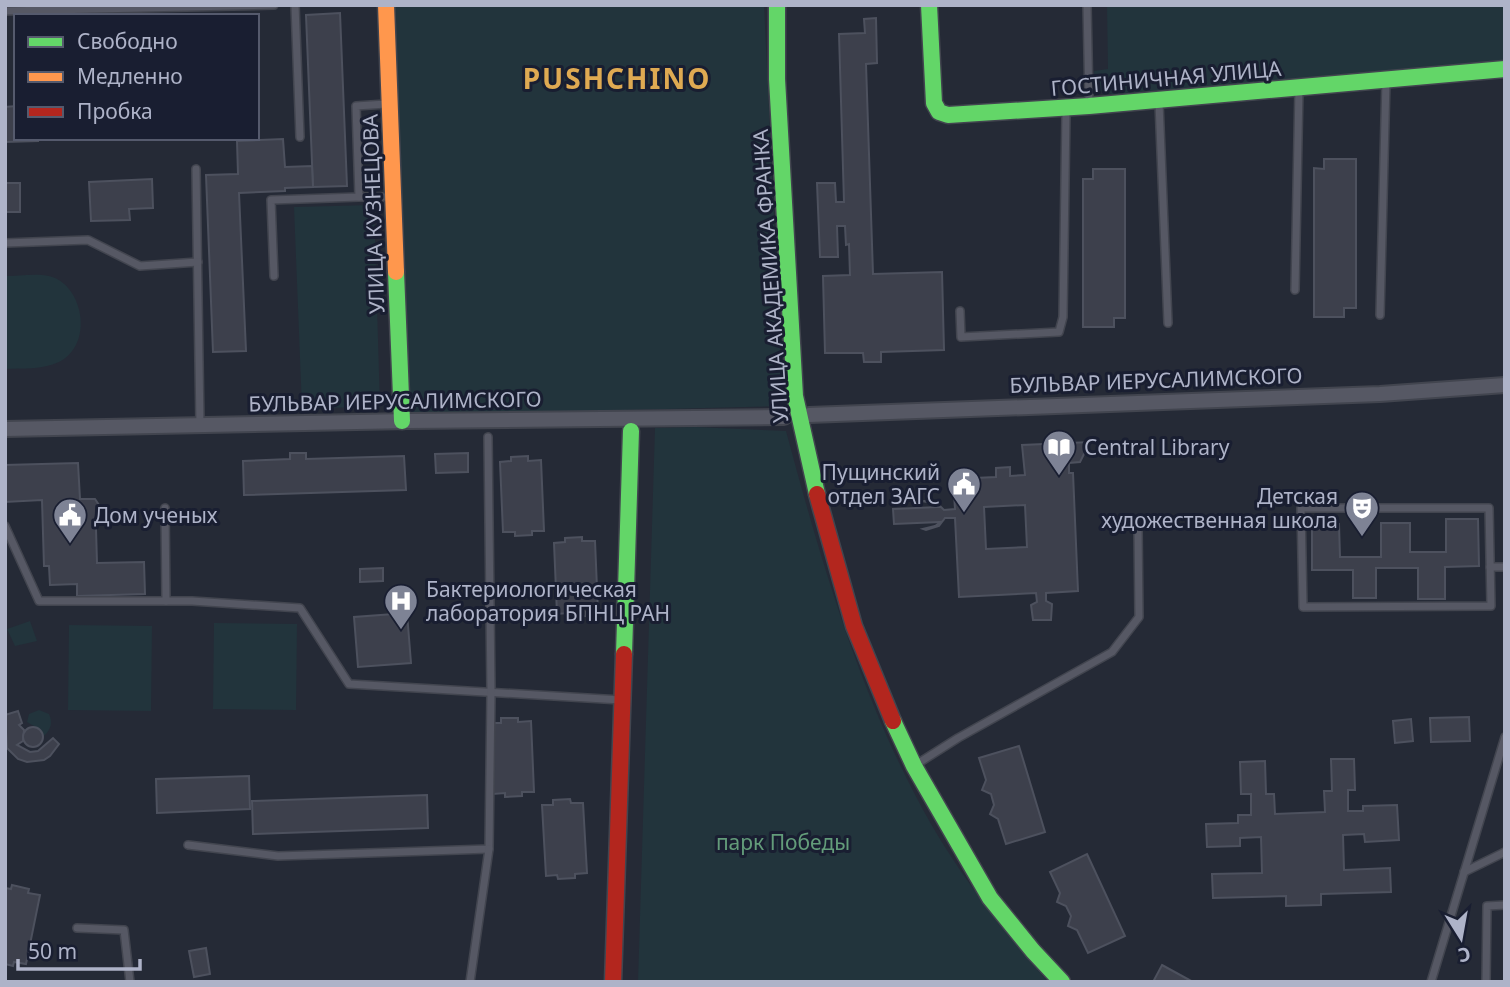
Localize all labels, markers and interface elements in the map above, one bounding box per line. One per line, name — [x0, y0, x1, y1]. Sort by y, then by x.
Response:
legend — [14, 14, 259, 140]
text: Свободно — [77, 27, 178, 55]
street label: ГОСТИНИЧНАЯ УЛИЦА — [1050, 54, 1283, 102]
district label: PUSHCHINO — [523, 59, 711, 97]
text: Медленно — [77, 62, 183, 90]
text: Пробка — [77, 97, 153, 125]
street label: УЛИЦА КУЗНЕЦОВА — [355, 113, 390, 314]
street label: УЛИЦА АКАДЕМИКА ФРАНКА — [746, 128, 794, 424]
street label: БУЛЬВАР ИЕРУСАЛИМСКОГО — [1009, 361, 1303, 399]
street label: БУЛЬВАР ИЕРУСАЛИМСКОГО — [248, 384, 542, 418]
library icon: Central Library — [1040, 428, 1078, 477]
place label: Central Library — [1084, 433, 1230, 461]
place label: Пущинский отдел ЗАГС — [822, 458, 940, 510]
public building icon: Пущинский отдел ЗАГС — [945, 465, 983, 514]
place label: Детская художественная школа — [1101, 482, 1338, 534]
theatre icon: Детская художественная школа — [1343, 489, 1381, 538]
public building icon: Дом ученых — [51, 496, 89, 545]
place label: Дом ученых — [94, 501, 218, 529]
place label: Бактериологическая лаборатория БПНЦ РАН — [426, 575, 670, 627]
hospital icon: Бактериологическая лаборатория БПНЦ РАН — [382, 582, 420, 631]
park label: парк Победы — [716, 828, 850, 856]
north arrow — [1426, 903, 1496, 973]
scale bar — [18, 928, 140, 972]
text: 50 m — [28, 937, 77, 965]
text: С — [1456, 941, 1473, 969]

